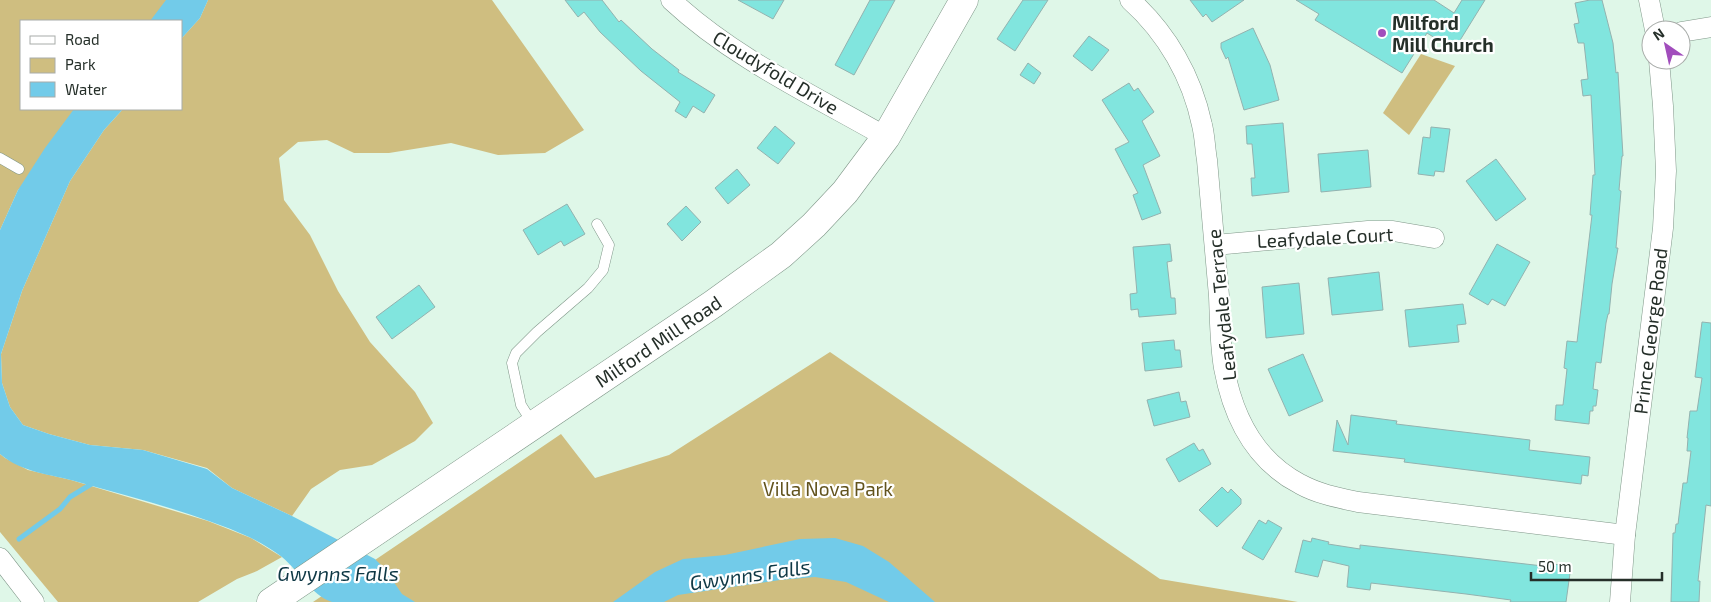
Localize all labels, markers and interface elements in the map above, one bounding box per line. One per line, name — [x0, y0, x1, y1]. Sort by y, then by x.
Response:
place label: Milford Mill Church — [1392, 11, 1494, 56]
legend — [20, 20, 182, 110]
north arrow — [1641, 20, 1691, 70]
text: N — [1650, 24, 1667, 44]
street label: Cloudyfold Drive — [709, 25, 843, 119]
marker: Milford Mill Church — [1376, 27, 1388, 39]
text: Road — [65, 30, 100, 48]
text: Park — [65, 55, 96, 73]
text: Water — [65, 80, 107, 98]
street label: Leafydale Court — [1256, 222, 1394, 252]
street label: Leafydale Terrace — [1202, 228, 1240, 382]
street label: Prince George Road — [1628, 247, 1672, 415]
street label: Milford Mill Road — [590, 290, 726, 392]
park label: Villa Nova Park — [763, 477, 893, 500]
scale bar — [1531, 550, 1662, 582]
water label: Gwynns Falls — [688, 554, 812, 595]
text: 50 m — [1538, 557, 1572, 575]
water label: Gwynns Falls — [277, 561, 399, 586]

